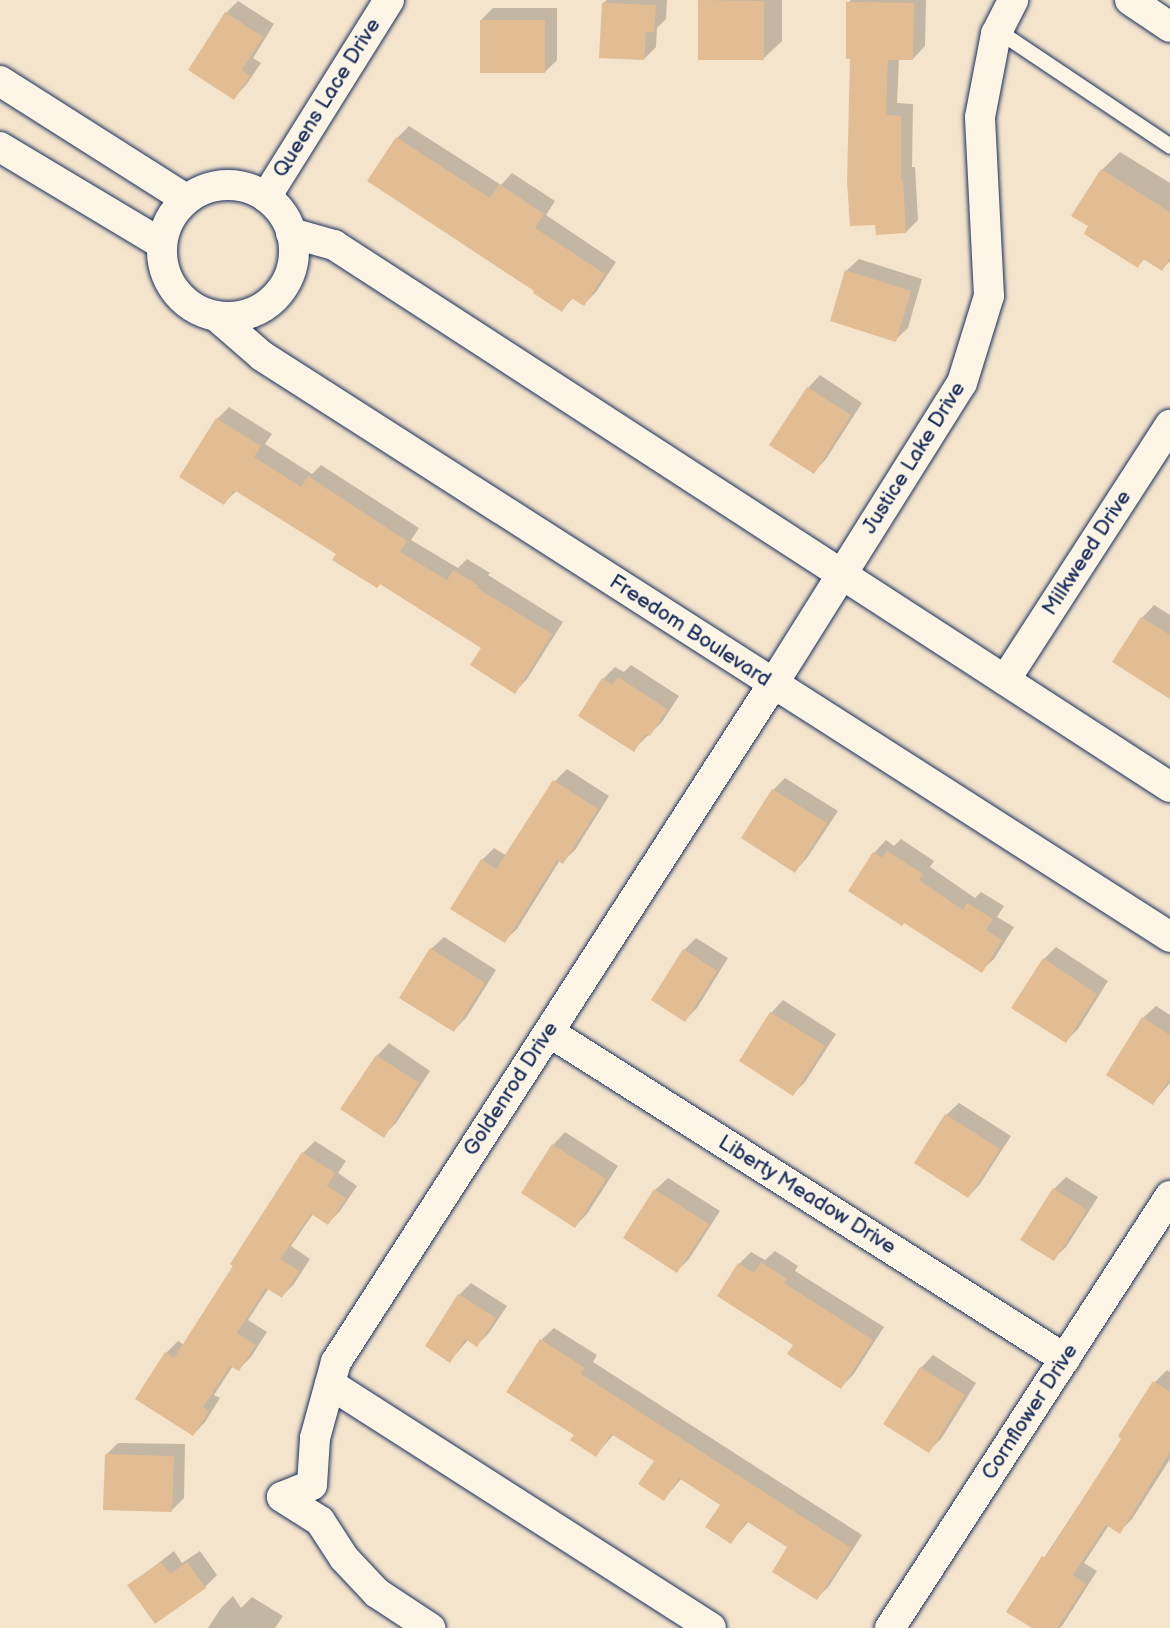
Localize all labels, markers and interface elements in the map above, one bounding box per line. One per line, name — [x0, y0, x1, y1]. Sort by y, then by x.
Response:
street label: Queens Lace Drive — [268, 14, 386, 182]
street label: Justice Lake Drive — [857, 377, 971, 539]
street label: Milkweed Drive — [1037, 486, 1137, 620]
street label: Freedom Boulevard — [605, 569, 775, 693]
street label: Goldenrod Drive — [458, 1017, 564, 1161]
street label: Liberty Meadow Drive — [713, 1130, 901, 1260]
street label: Cornflower Drive — [977, 1339, 1083, 1485]

